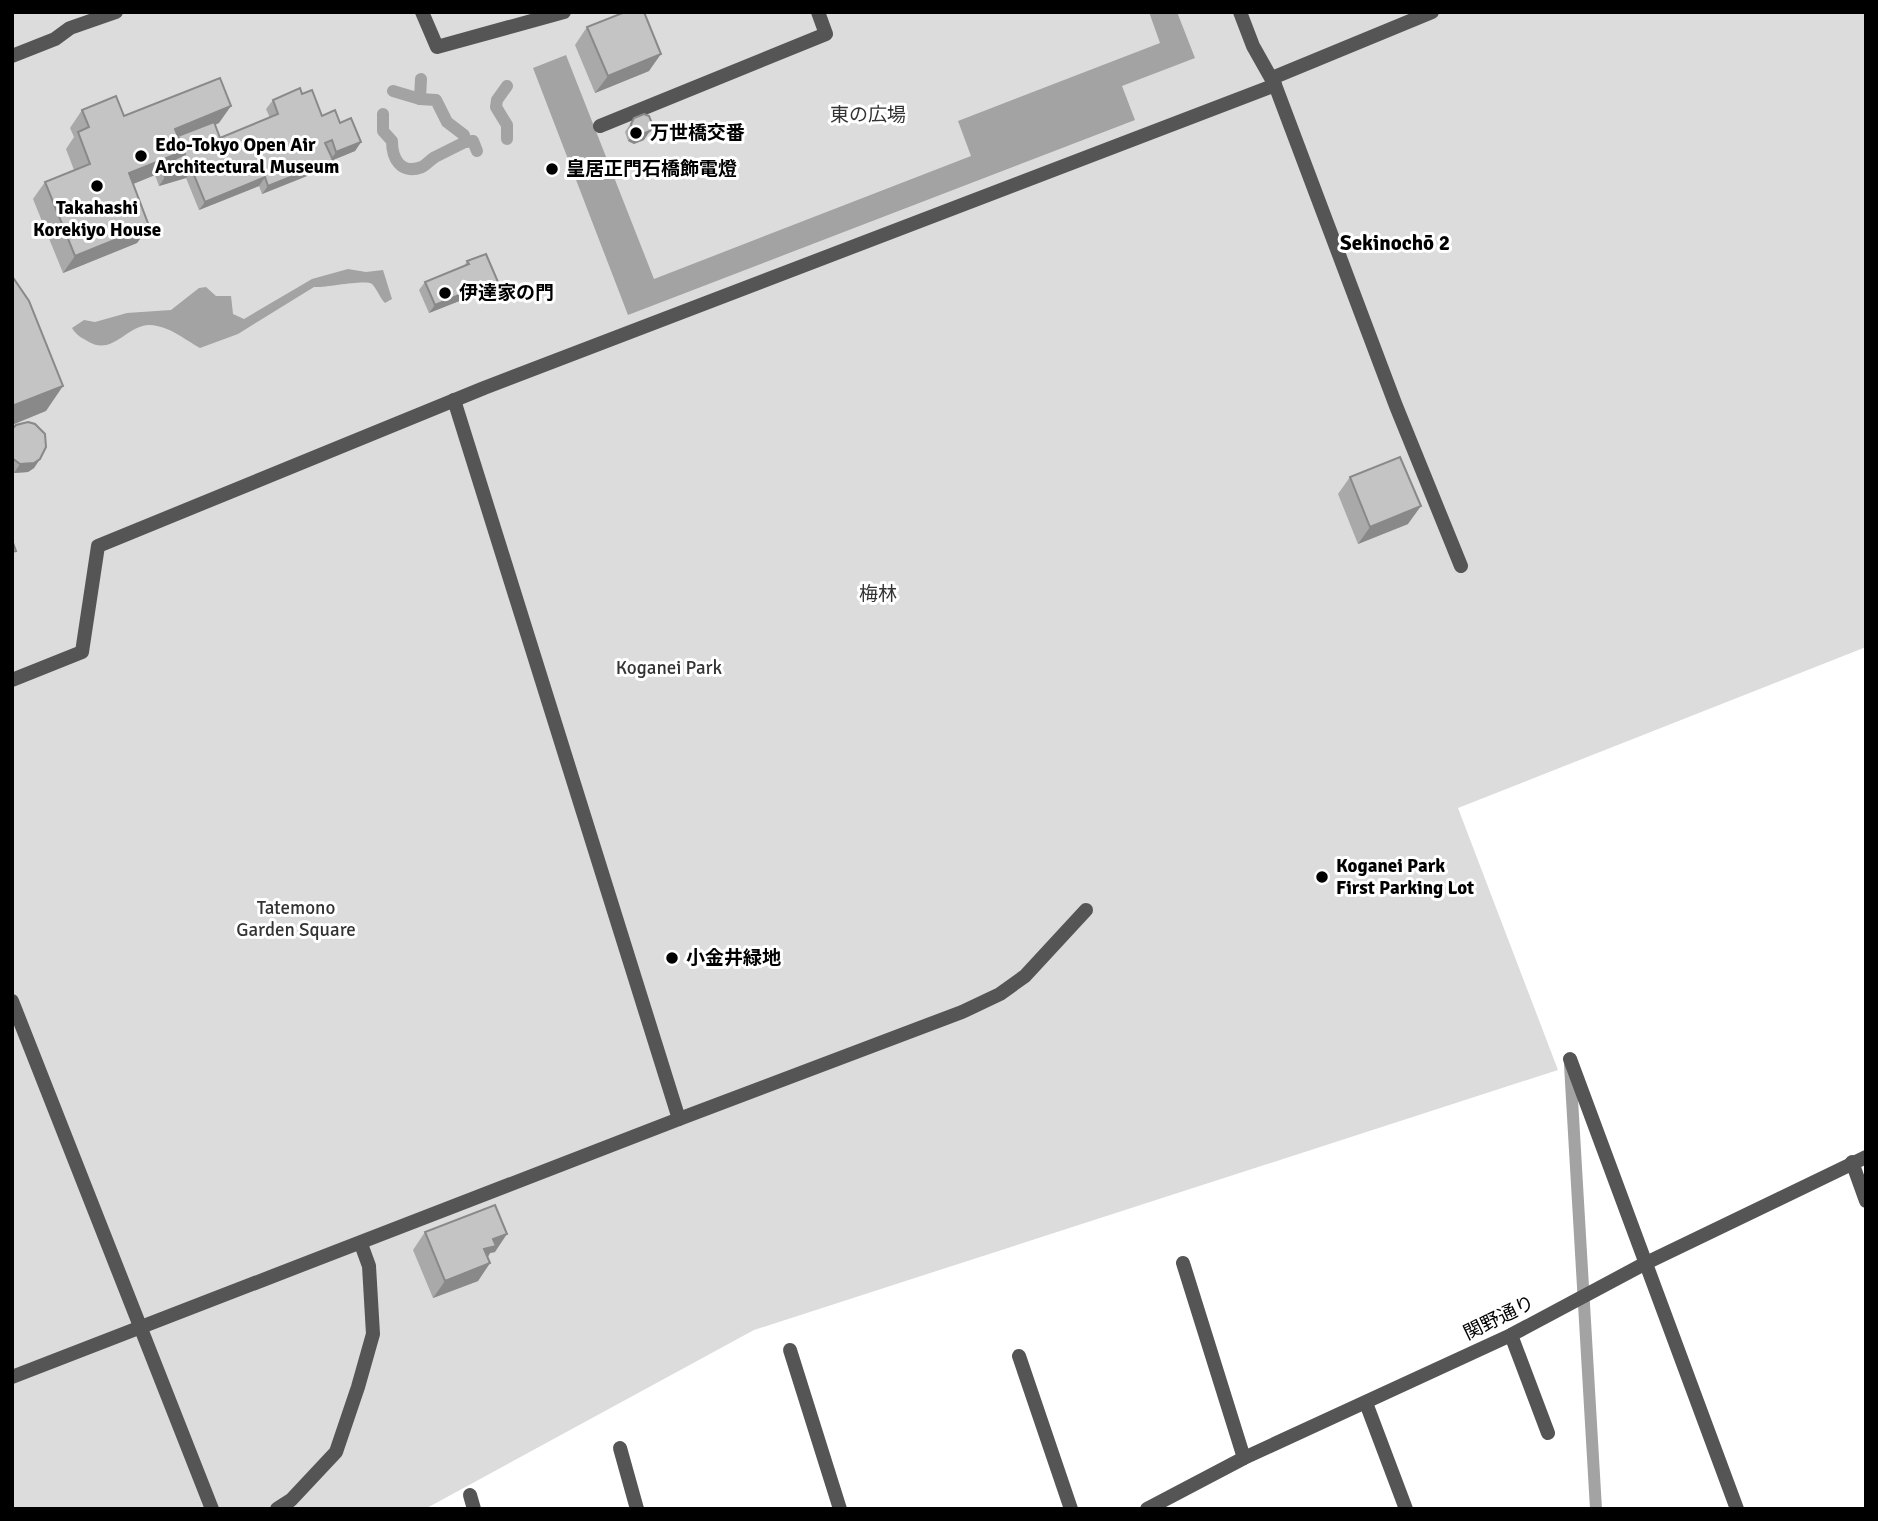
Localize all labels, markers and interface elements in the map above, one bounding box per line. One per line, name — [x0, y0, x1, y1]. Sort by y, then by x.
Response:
park label: 東の広場 — [830, 103, 906, 127]
place label: 万世橋交番 — [650, 121, 745, 145]
marker: 万世橋交番 — [628, 125, 644, 141]
place label: Edo-Tokyo Open Air Architectural Museum — [155, 133, 339, 179]
marker: Edo-Tokyo Open Air Architectural Museum — [133, 148, 149, 164]
place label: 皇居正門石橋飾電燈 — [566, 157, 737, 181]
marker: 皇居正門石橋飾電燈 — [544, 161, 560, 177]
marker: Takahashi Korekiyo House — [89, 178, 105, 194]
place label: Takahashi Korekiyo House — [33, 196, 161, 242]
district label: Sekinochō 2 — [1340, 230, 1450, 256]
place label: 伊達家の門 — [459, 281, 554, 305]
marker: 伊達家の門 — [437, 285, 453, 301]
park label: 梅林 — [859, 582, 897, 606]
park label: Koganei Park — [616, 656, 723, 680]
place label: Koganei Park First Parking Lot — [1336, 854, 1474, 900]
marker: Koganei Park First Parking Lot — [1314, 869, 1330, 885]
park label: Tatemono Garden Square — [236, 896, 356, 942]
place label: 小金井緑地 — [686, 946, 781, 970]
marker: 小金井緑地 — [664, 950, 680, 966]
street label: 関野通り — [1460, 1291, 1538, 1345]

